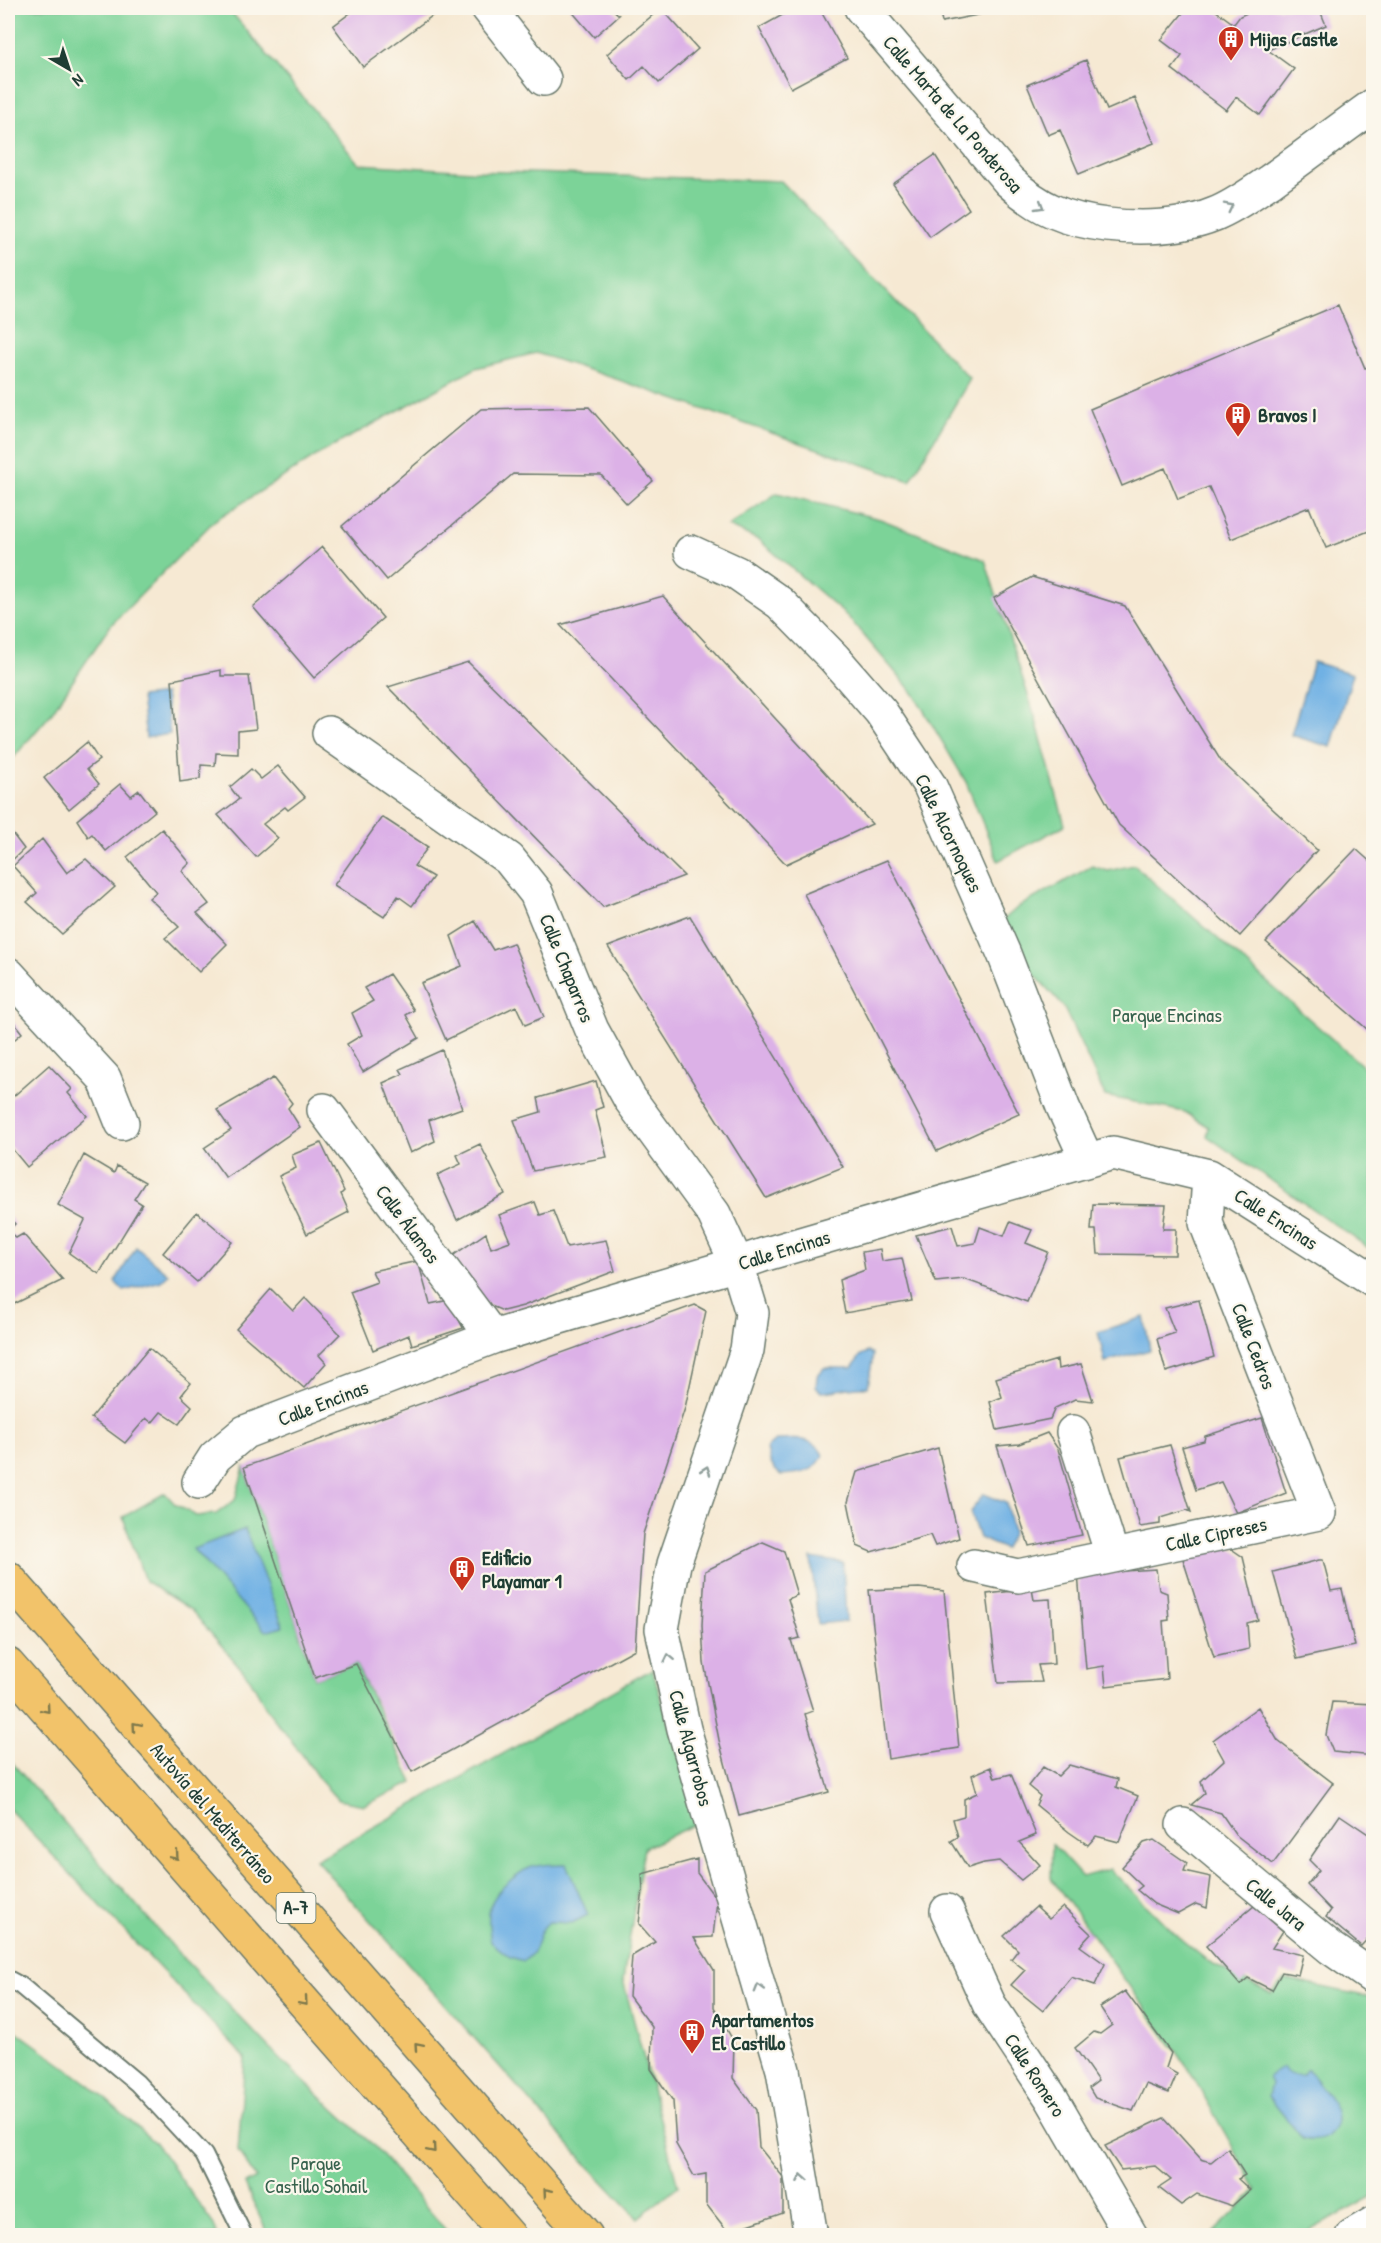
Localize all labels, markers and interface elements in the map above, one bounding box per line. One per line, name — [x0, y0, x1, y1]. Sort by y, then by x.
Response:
building icon: Mijas Castle — [1216, 24, 1246, 62]
place label: Mijas Castle — [1250, 25, 1338, 52]
street label: Calle Marta de La Ponderosa — [877, 29, 1030, 198]
north arrow — [39, 39, 99, 99]
text: N — [68, 69, 89, 92]
one-way arrow — [1034, 198, 1044, 210]
one-way arrow — [1222, 203, 1233, 214]
building icon: Bravos I — [1223, 400, 1253, 438]
place label: Bravos I — [1258, 401, 1317, 428]
street label: Calle Alcornoques — [909, 769, 990, 897]
street label: Calle Chaparros — [533, 910, 602, 1026]
park label: Parque Encinas — [1112, 1001, 1222, 1028]
street label: Calle Álamos — [370, 1179, 447, 1269]
street label: Calle Encinas — [1229, 1181, 1324, 1256]
street label: Calle Encinas — [735, 1223, 833, 1276]
street label: Calle Cedros — [1226, 1299, 1283, 1393]
street label: Calle Encinas — [274, 1373, 372, 1432]
one-way arrow — [699, 1465, 712, 1476]
street label: Calle Cipreses — [1163, 1510, 1269, 1557]
place label: Edificio Playamar 1 — [482, 1544, 562, 1595]
building icon: Edificio Playamar 1 — [447, 1554, 477, 1592]
one-way arrow — [663, 1653, 676, 1663]
street label: Calle Algarrobos — [663, 1687, 720, 1809]
one-way arrow — [39, 1702, 50, 1713]
one-way arrow — [133, 1722, 144, 1733]
street label: Autovía del Mediterráneo — [145, 1736, 282, 1889]
one-way arrow — [168, 1849, 179, 1859]
street label: Calle Jara — [1240, 1871, 1312, 1936]
road number: A-7 — [276, 1893, 316, 1923]
one-way arrow — [754, 1983, 766, 1994]
one-way arrow — [296, 1995, 307, 2006]
place label: Apartamentos El Castillo — [712, 2006, 814, 2056]
building icon: Apartamentos El Castillo — [677, 2017, 707, 2055]
street label: Calle Romero — [998, 2028, 1072, 2122]
one-way arrow — [414, 2042, 425, 2053]
one-way arrow — [425, 2142, 436, 2152]
park label: Parque Castillo Sohail — [265, 2149, 368, 2199]
one-way arrow — [797, 2173, 809, 2182]
one-way arrow — [543, 2188, 554, 2199]

